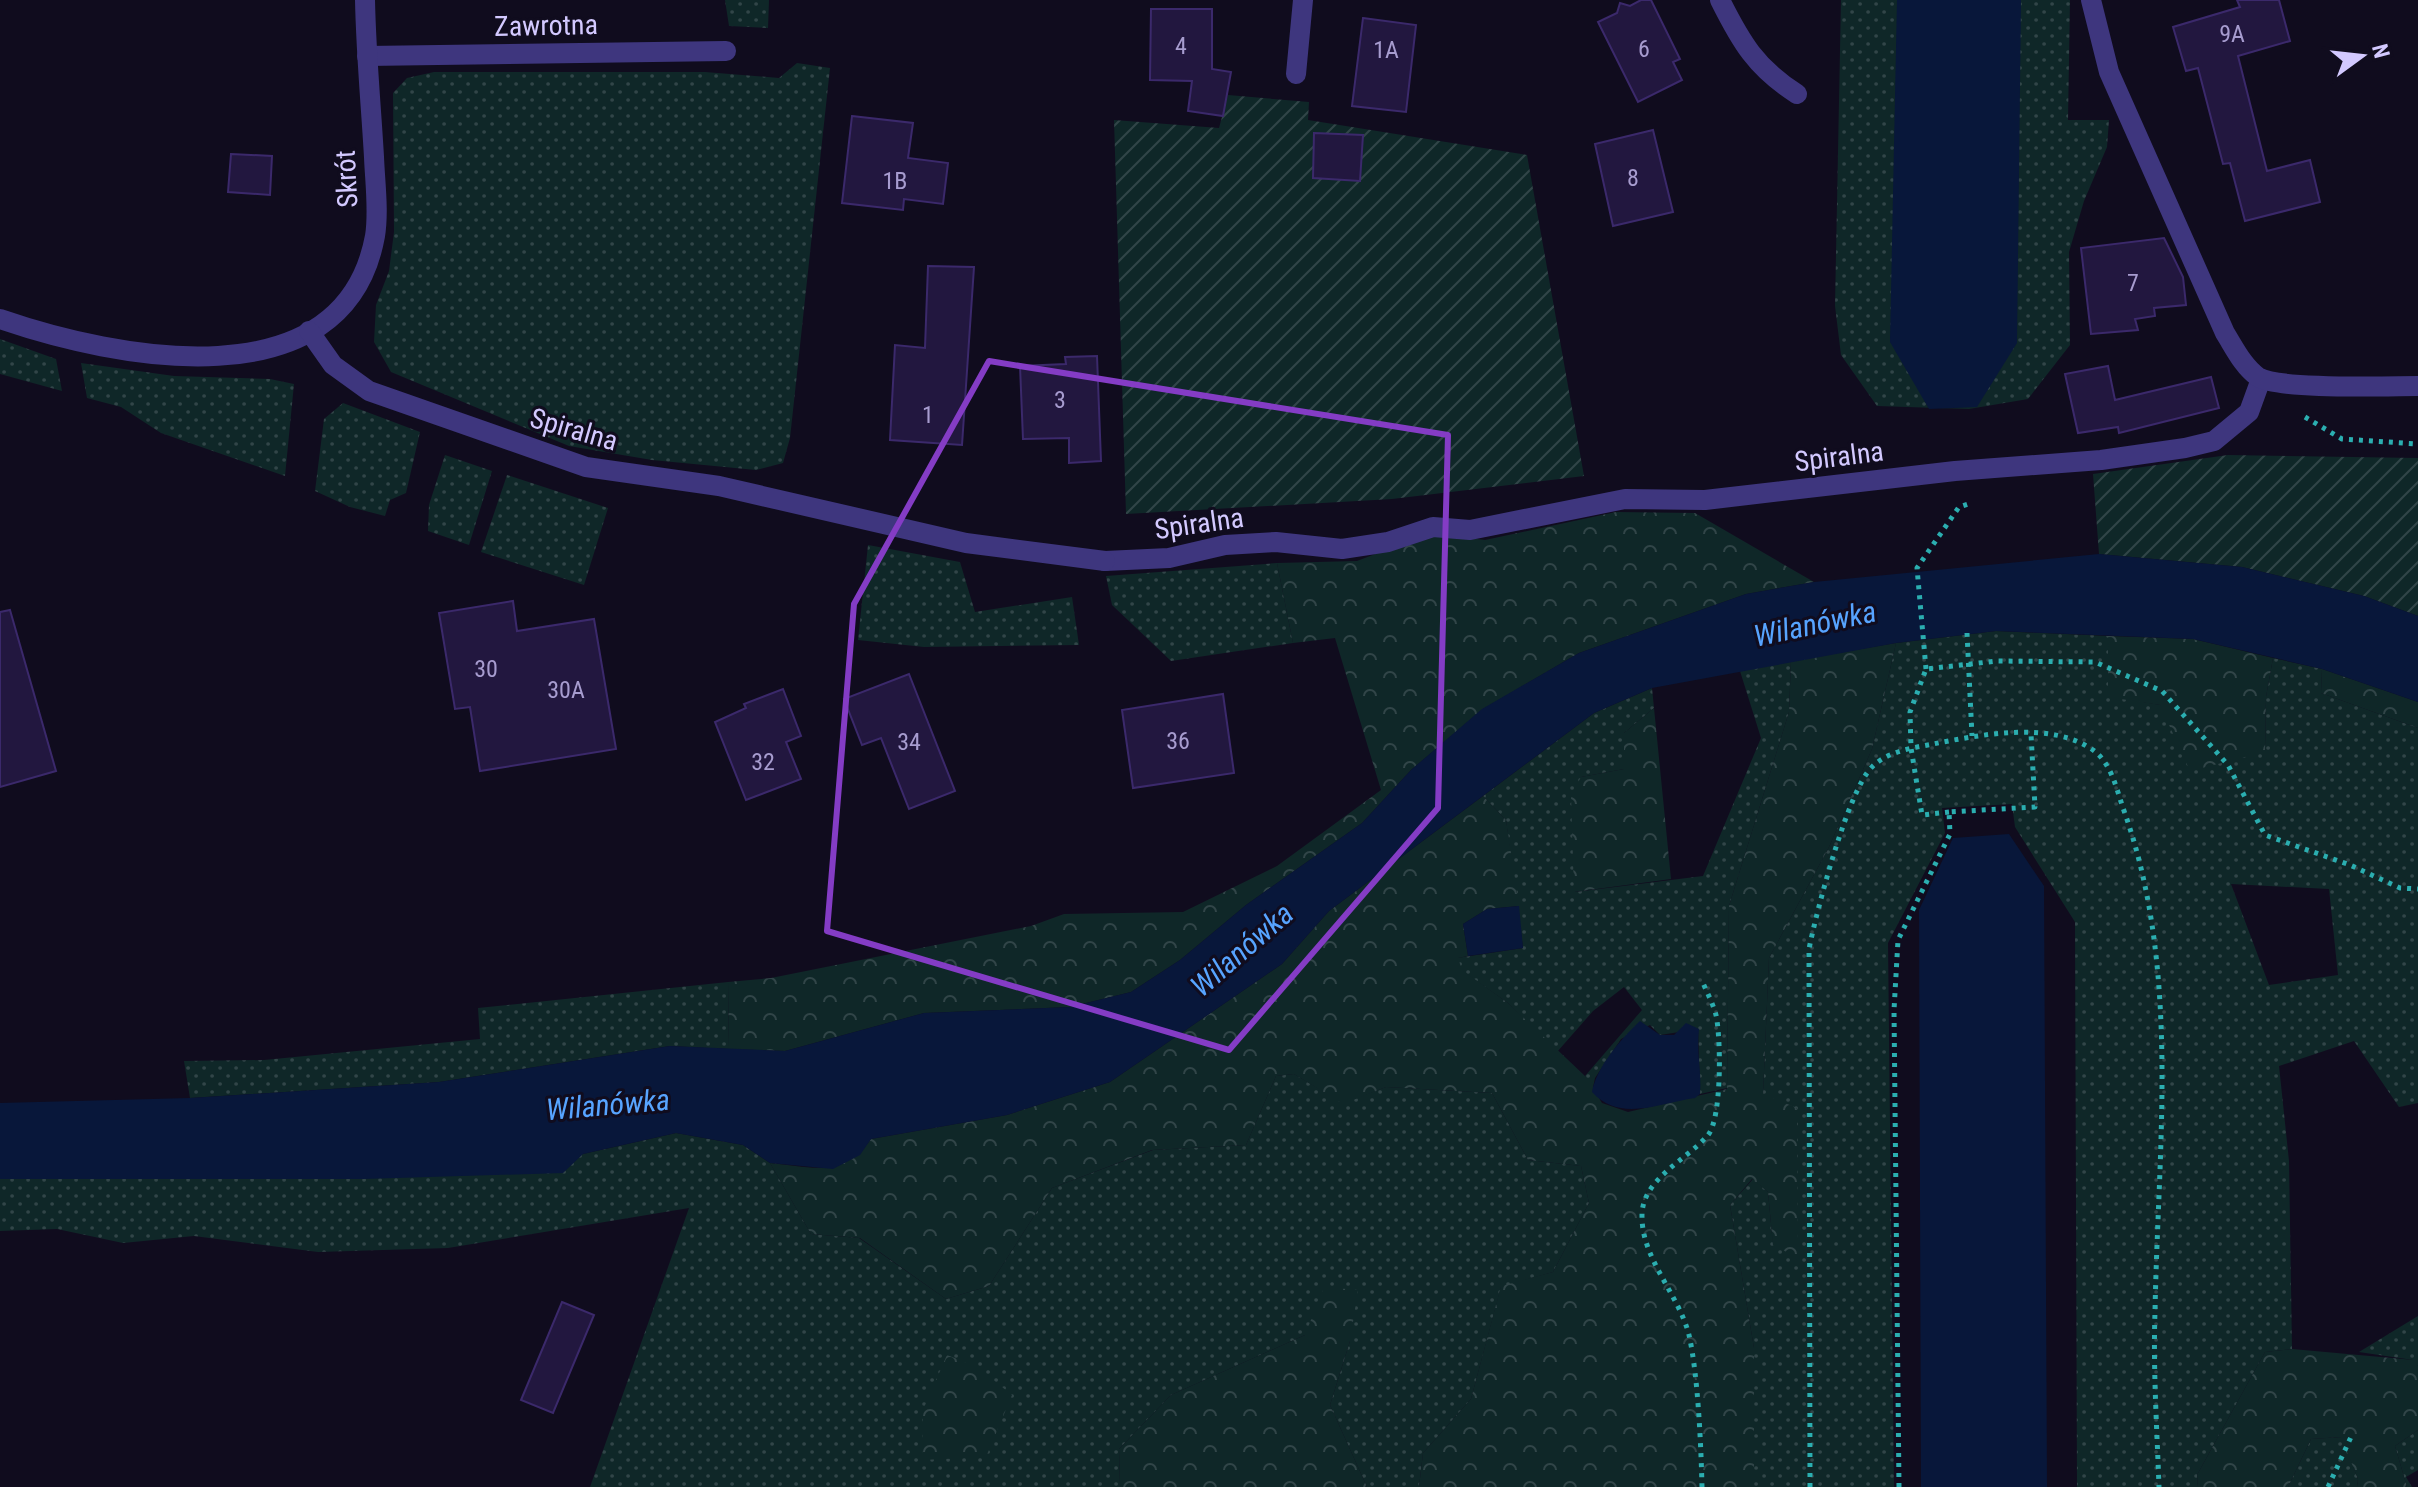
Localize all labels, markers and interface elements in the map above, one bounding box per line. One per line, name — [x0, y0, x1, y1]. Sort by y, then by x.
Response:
street label: Zawrotna — [494, 8, 598, 43]
north arrow — [2322, 16, 2402, 96]
house number: 9A — [2219, 20, 2245, 48]
house number: 4 — [1175, 32, 1187, 60]
house number: 6 — [1638, 35, 1650, 63]
house number: 1A — [1373, 36, 1399, 64]
text: N — [2367, 41, 2395, 61]
street label: Skrót — [329, 149, 364, 209]
house number: 8 — [1627, 164, 1639, 192]
house number: 1B — [883, 167, 907, 195]
house number: 7 — [2127, 269, 2139, 297]
house number: 3 — [1054, 386, 1066, 414]
street label: Spiralna — [526, 401, 621, 458]
house number: 1 — [922, 401, 934, 429]
street label: Spiralna — [1793, 435, 1886, 478]
street label: Spiralna — [1152, 501, 1246, 546]
water label: Wilanówka — [1751, 593, 1879, 654]
house number: 30 — [474, 655, 498, 683]
house number: 30A — [547, 676, 585, 704]
house number: 36 — [1166, 727, 1190, 755]
house number: 34 — [897, 728, 921, 756]
house number: 32 — [751, 748, 775, 776]
water label: Wilanówka — [1183, 896, 1300, 1004]
water label: Wilanówka — [545, 1082, 671, 1127]

